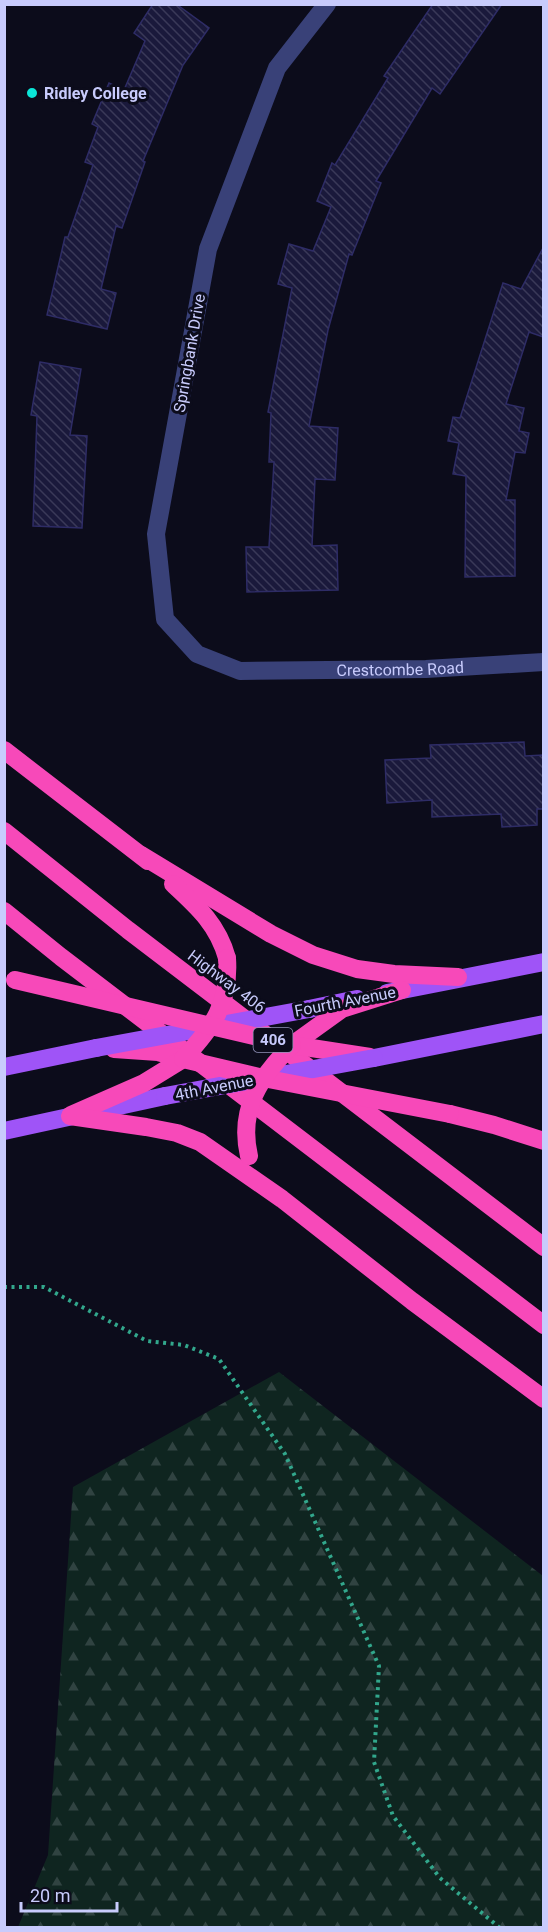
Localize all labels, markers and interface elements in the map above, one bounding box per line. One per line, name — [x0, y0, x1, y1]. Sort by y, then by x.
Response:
place label: Ridley College — [44, 84, 147, 103]
marker: Ridley College — [25, 86, 39, 100]
street label: Springbank Drive — [170, 292, 209, 414]
street label: Crestcombe Road — [336, 658, 464, 680]
street label: Highway 406 — [184, 946, 269, 1017]
street label: Fourth Avenue — [293, 982, 397, 1021]
road number: 406 — [254, 1028, 292, 1052]
street label: 4th Avenue — [173, 1071, 255, 1104]
scale bar — [21, 1875, 117, 1913]
text: 20 m — [30, 1885, 70, 1906]

